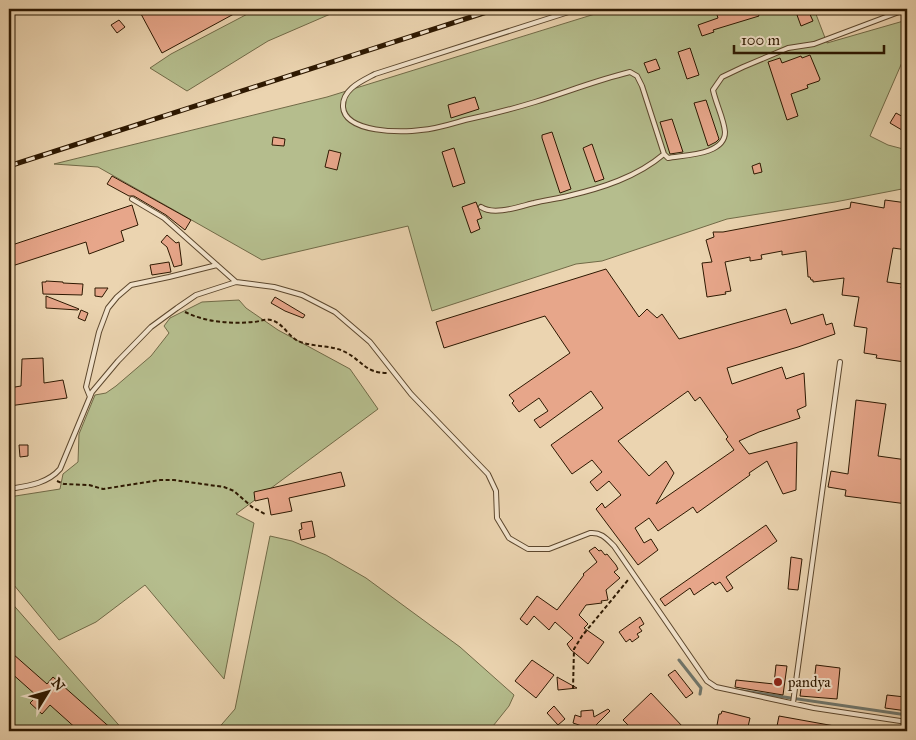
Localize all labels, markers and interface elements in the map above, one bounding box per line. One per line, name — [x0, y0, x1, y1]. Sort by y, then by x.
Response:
scale bar — [734, 22, 884, 54]
text: 100 m — [741, 31, 781, 49]
north arrow — [22, 668, 72, 718]
place label: pandya — [787, 673, 831, 691]
text: N — [48, 675, 68, 694]
marker: pandya — [772, 676, 784, 688]

